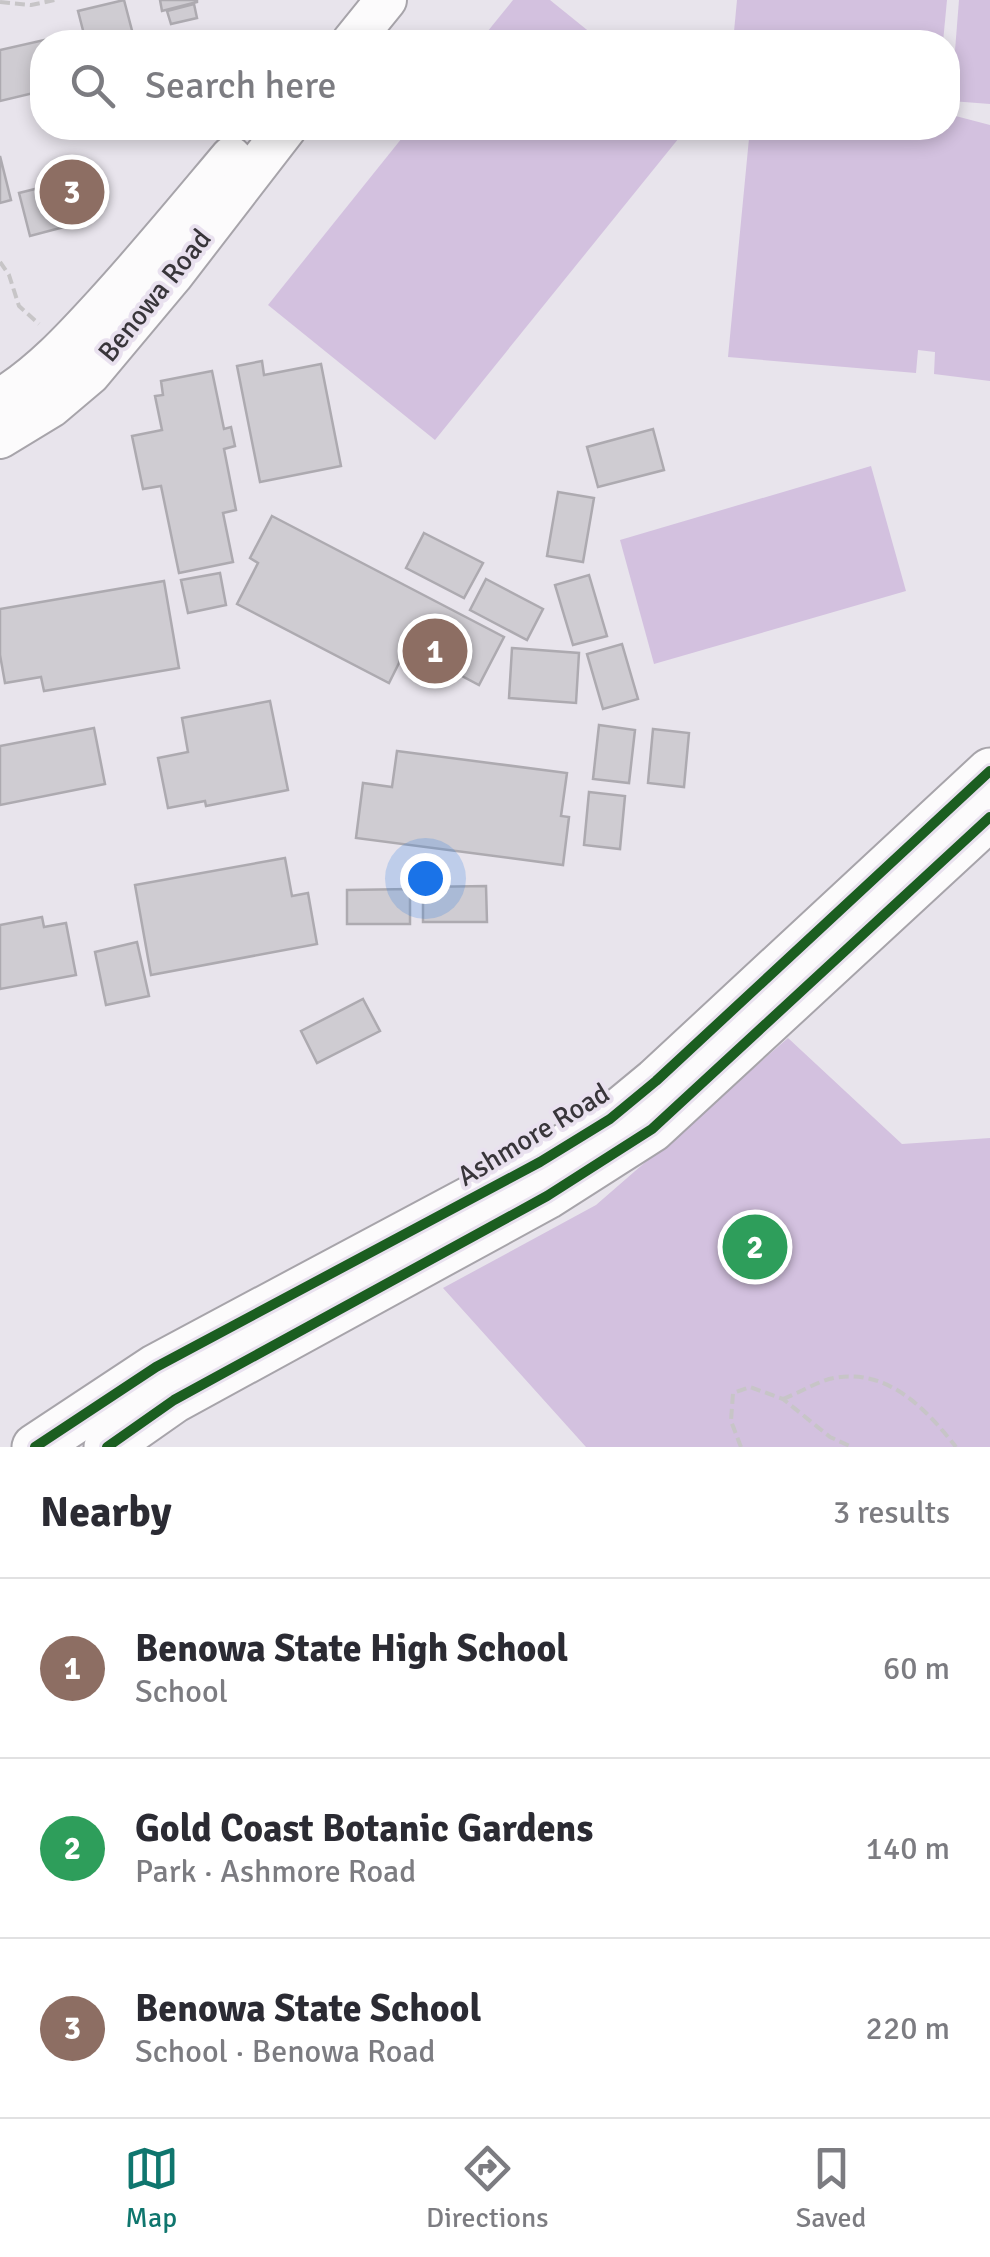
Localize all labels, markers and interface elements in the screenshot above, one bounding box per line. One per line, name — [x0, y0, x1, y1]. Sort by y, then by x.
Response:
search box — [30, 30, 960, 140]
icon: search — [65, 58, 120, 113]
text: Search here — [145, 62, 337, 109]
pin: 3 — [40, 154, 104, 230]
street label: Benowa Road — [91, 222, 219, 369]
pin: 1 — [402, 614, 468, 688]
your location — [400, 853, 451, 904]
street label: Ashmore Road — [451, 1076, 616, 1194]
pin: 2 — [722, 1210, 788, 1284]
text: Nearby — [40, 1487, 172, 1538]
text: 3 results — [833, 1493, 950, 1532]
text: Benowa State High School — [135, 1625, 568, 1672]
text: 1 — [64, 1649, 81, 1688]
text: 60 m — [883, 1649, 950, 1688]
text: School — [135, 1672, 228, 1711]
text: Gold Coast Botanic Gardens — [135, 1805, 593, 1852]
text: 2 — [64, 1829, 81, 1868]
text: 140 m — [866, 1829, 950, 1868]
text: Park · Ashmore Road — [135, 1852, 416, 1891]
text: Benowa State School — [135, 1985, 481, 2032]
text: 3 — [64, 2009, 81, 2048]
text: 220 m — [866, 2009, 950, 2048]
text: School · Benowa Road — [135, 2032, 436, 2071]
tab: Map — [124, 2141, 179, 2235]
tab: Directions — [426, 2141, 548, 2235]
tab: Saved — [796, 2141, 866, 2235]

